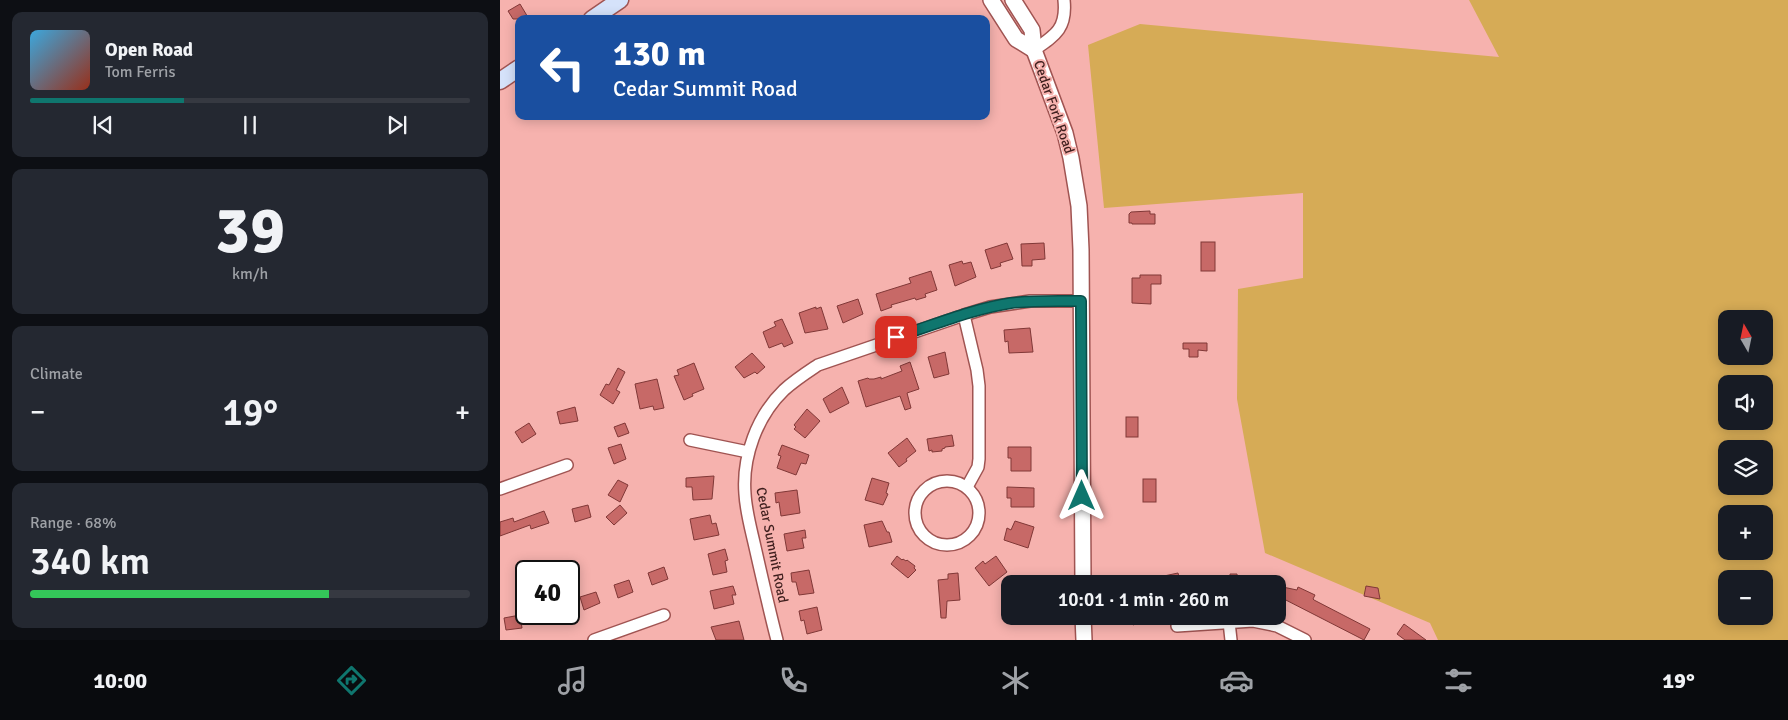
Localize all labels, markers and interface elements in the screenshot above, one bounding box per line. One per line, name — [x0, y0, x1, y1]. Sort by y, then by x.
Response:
text: 130 m — [613, 32, 706, 75]
icon: left — [530, 35, 595, 100]
text: Open Road — [105, 38, 193, 62]
street label: Cedar Fork Road — [1030, 58, 1078, 156]
text: Tom Ferris — [105, 62, 175, 82]
text: Cedar Summit Road — [613, 75, 798, 102]
icon: previous — [89, 111, 117, 139]
icon: pause — [236, 111, 264, 139]
icon: next — [383, 111, 411, 139]
text: 39 — [215, 191, 285, 271]
text: km/h — [232, 264, 268, 284]
north arrow — [1718, 310, 1772, 365]
map controls — [1718, 310, 1773, 625]
pin — [875, 316, 917, 358]
icon: arrive — [882, 323, 910, 351]
text: Climate — [30, 364, 83, 384]
button: sound — [1718, 375, 1773, 430]
text: 19° — [222, 389, 278, 436]
text: − — [30, 395, 45, 429]
text: + — [455, 395, 470, 429]
button: layers — [1718, 440, 1773, 495]
position arrow — [1055, 469, 1107, 521]
street label: Cedar Summit Road — [752, 486, 792, 604]
button: + — [1718, 505, 1773, 560]
text: Range · 68% — [30, 513, 116, 533]
text: 340 km — [30, 538, 150, 585]
speed limit sign: 40 — [515, 560, 580, 625]
button: − — [1718, 570, 1773, 625]
text: 10:01 · 1 min · 260 m — [1058, 588, 1229, 612]
icon: directions — [334, 663, 369, 698]
icon: music — [555, 663, 590, 698]
icon: phone — [776, 663, 811, 698]
icon: climate — [998, 663, 1033, 698]
icon: car — [1219, 663, 1254, 698]
icon: filters — [1441, 663, 1476, 698]
text: 10:00 — [93, 667, 147, 694]
text: 19° — [1662, 667, 1695, 694]

